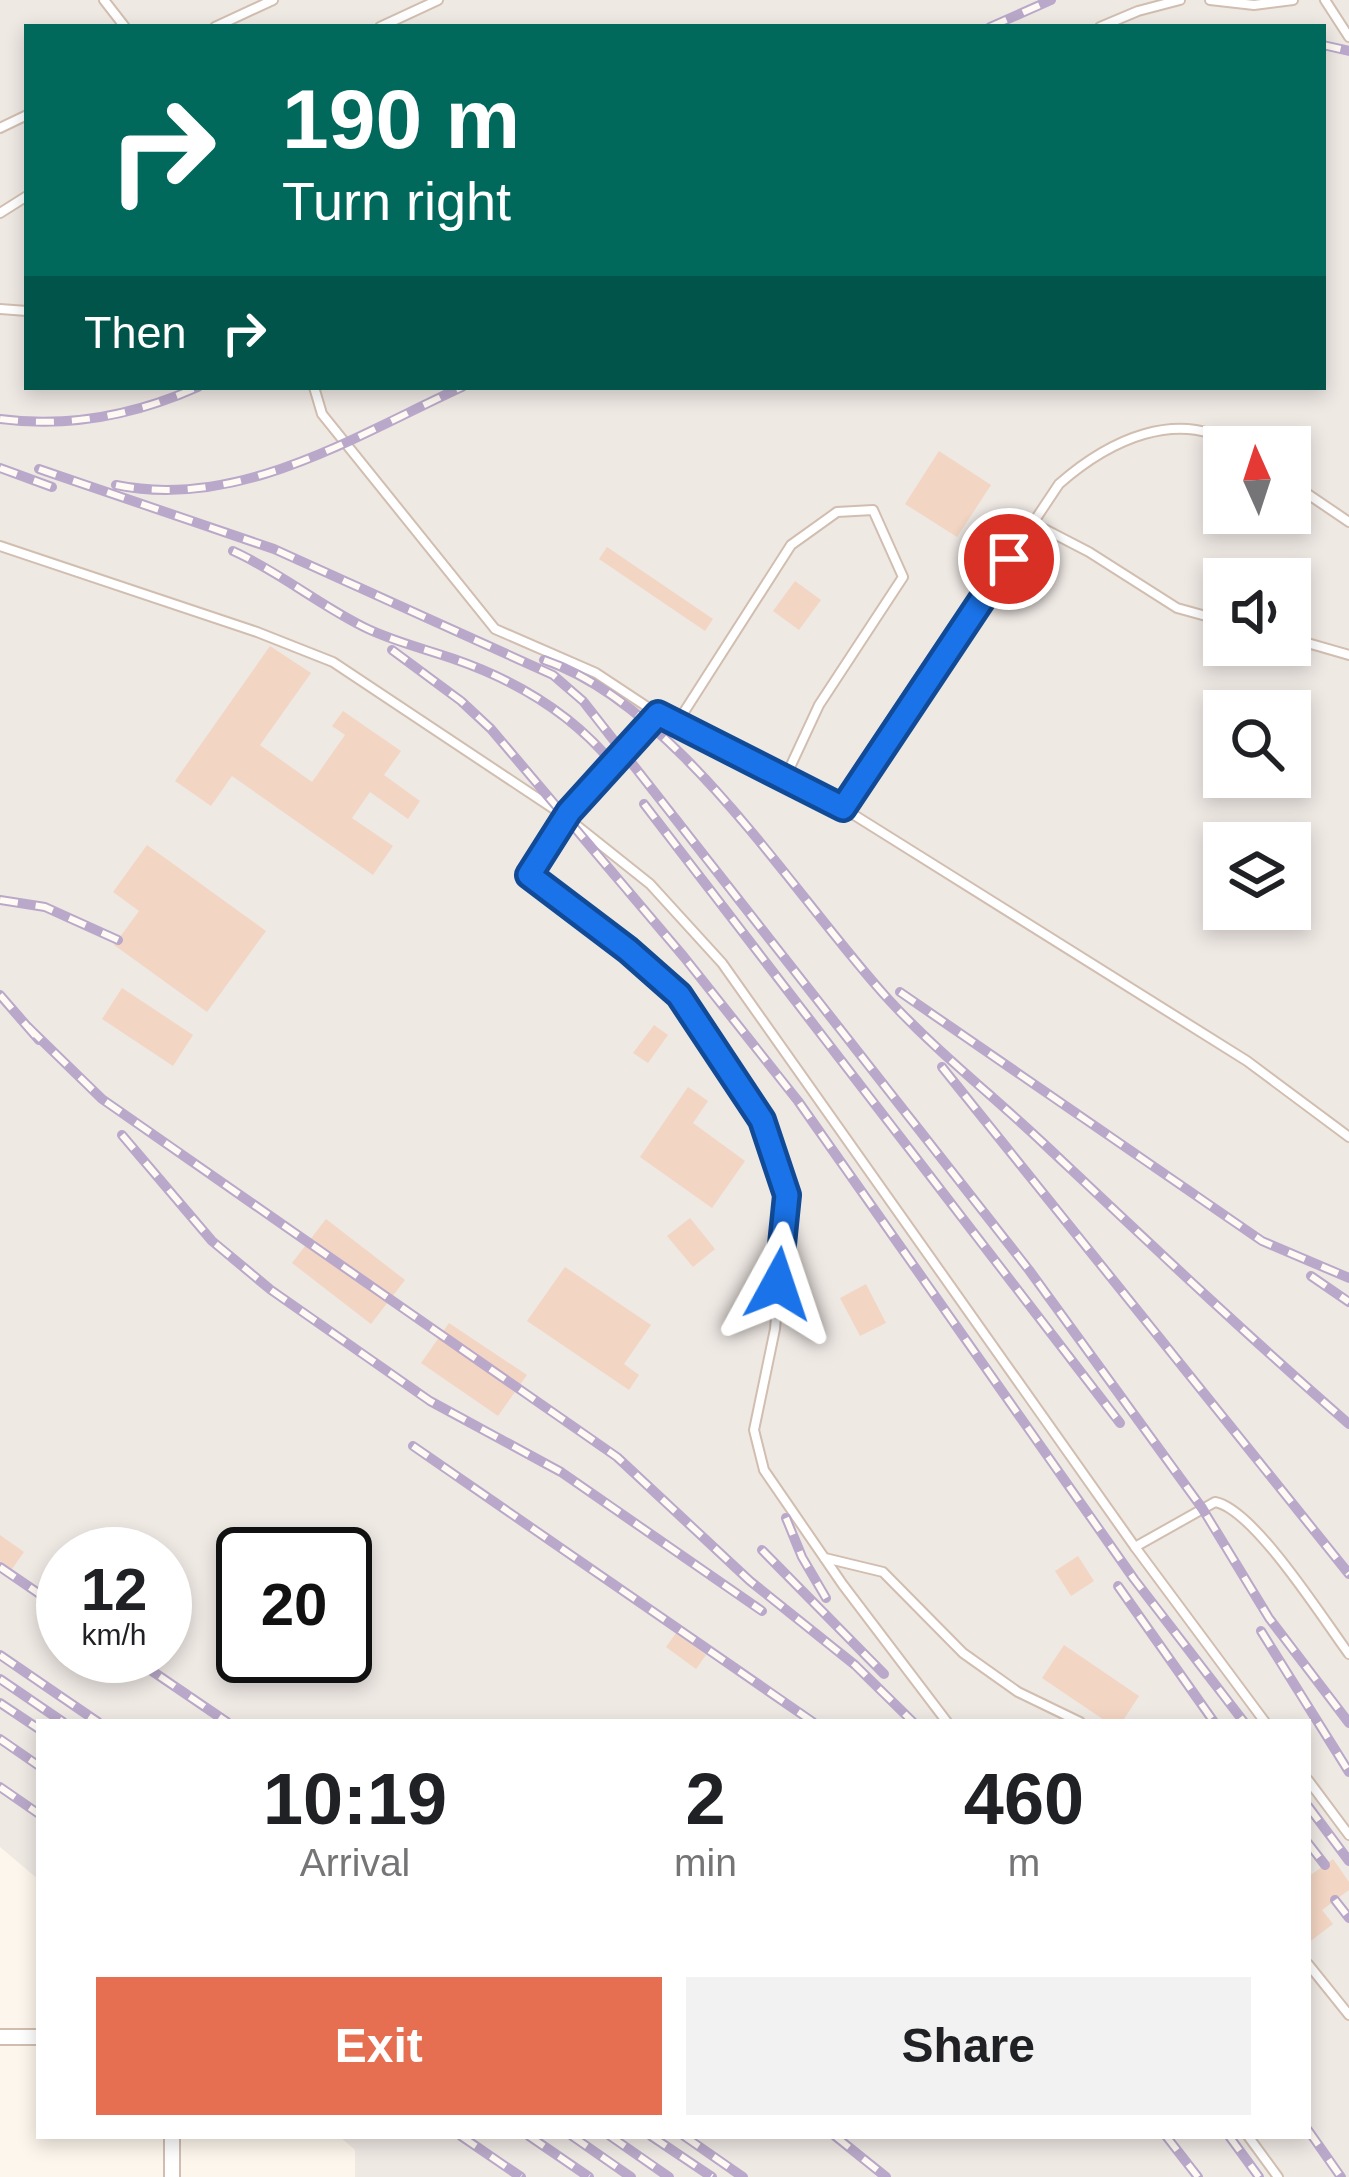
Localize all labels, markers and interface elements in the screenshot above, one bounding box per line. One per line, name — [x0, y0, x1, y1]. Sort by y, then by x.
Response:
icon: right — [84, 72, 240, 228]
text: 190 m — [282, 72, 520, 166]
text: Turn right — [282, 171, 511, 231]
icon: right — [211, 300, 277, 366]
text: Then — [84, 307, 187, 358]
north arrow — [1203, 426, 1311, 534]
map controls — [1203, 426, 1311, 930]
pin — [958, 508, 1060, 610]
icon: arrive — [976, 526, 1042, 592]
button: sound — [1203, 558, 1311, 666]
button: search — [1203, 690, 1311, 798]
button: layers — [1203, 822, 1311, 930]
position arrow — [715, 1221, 841, 1347]
speed limit sign: 20 — [216, 1527, 372, 1683]
text: 12 — [81, 1556, 147, 1623]
text: km/h — [81, 1618, 147, 1651]
text: 10:19 — [263, 1759, 447, 1839]
text: 2 — [685, 1759, 726, 1839]
text: 460 — [964, 1759, 1084, 1839]
text: Arrival — [300, 1841, 410, 1884]
text: min — [674, 1841, 737, 1884]
text: m — [1008, 1841, 1040, 1884]
button: Exit — [96, 1977, 662, 2115]
button: Share — [686, 1977, 1251, 2115]

